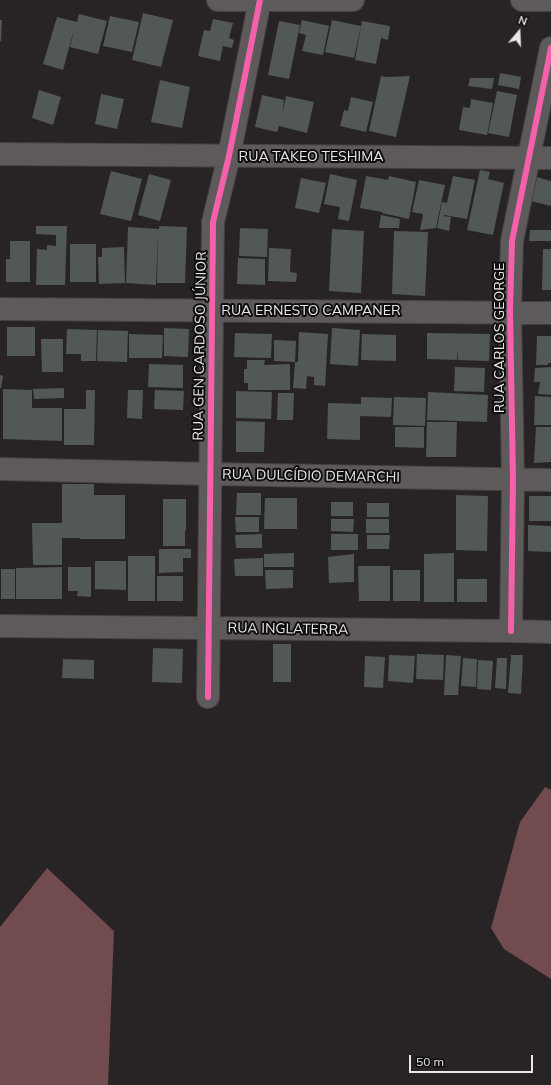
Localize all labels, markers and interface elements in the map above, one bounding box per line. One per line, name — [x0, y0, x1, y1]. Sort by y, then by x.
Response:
north arrow — [499, 12, 539, 52]
text: N — [517, 13, 529, 29]
street label: RUA TAKEO TESHIMA — [239, 149, 383, 165]
street label: RUA GEN CARDOSO JÚNIOR — [190, 251, 210, 441]
street label: RUA CARLOS GEORGE — [492, 263, 508, 413]
street label: RUA ERNESTO CAMPANER — [221, 303, 401, 319]
street label: RUA DULCÍDIO DEMARCHI — [222, 466, 400, 486]
street label: RUA INGLATERRA — [227, 620, 349, 638]
scale bar — [411, 1047, 535, 1073]
text: 50 m — [416, 1054, 444, 1069]

